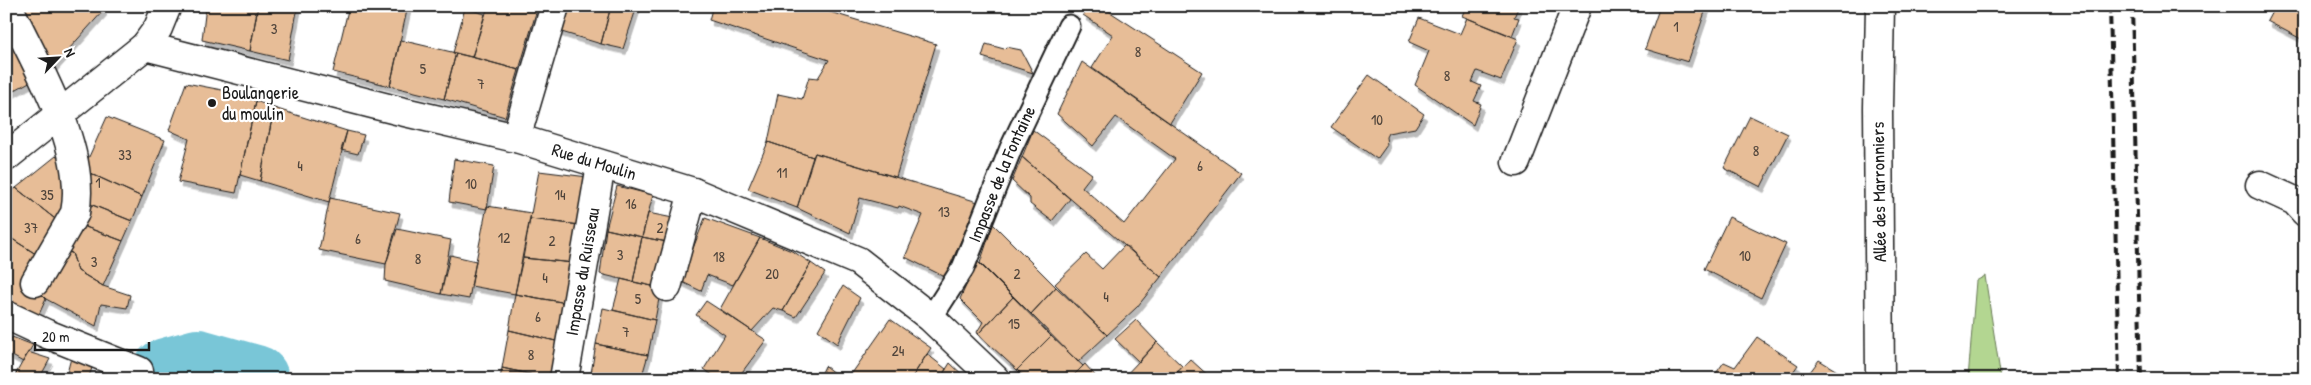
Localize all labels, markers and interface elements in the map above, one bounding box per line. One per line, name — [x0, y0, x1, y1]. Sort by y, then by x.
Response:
house number: 1 — [1673, 16, 1679, 37]
house number: 3 — [271, 18, 278, 39]
north arrow — [32, 32, 82, 82]
house number: 8 — [1135, 41, 1141, 62]
text: N — [60, 45, 81, 60]
house number: 5 — [420, 58, 427, 79]
house number: 8 — [1444, 65, 1450, 86]
house number: 7 — [477, 73, 485, 94]
place label: Boulangerie du moulin — [222, 80, 299, 126]
marker: Boulangerie du moulin — [206, 97, 218, 109]
street label: Impasse de la Fontaine — [962, 102, 1041, 246]
house number: 10 — [1371, 109, 1383, 130]
street label: Allée des Marronniers — [1865, 122, 1892, 262]
street label: Rue du Moulin — [549, 137, 640, 186]
house number: 8 — [1753, 140, 1759, 161]
house number: 33 — [118, 144, 132, 165]
house number: 4 — [297, 155, 303, 176]
house number: 6 — [1197, 155, 1203, 176]
house number: 11 — [777, 162, 787, 183]
house number: 1 — [95, 172, 101, 193]
house number: 10 — [465, 173, 477, 194]
house number: 35 — [40, 184, 54, 205]
house number: 14 — [554, 184, 566, 205]
house number: 16 — [625, 193, 637, 214]
house number: 13 — [938, 201, 950, 222]
street label: Impasse du Ruisseau — [559, 206, 605, 337]
house number: 37 — [24, 217, 38, 238]
house number: 2 — [656, 217, 664, 238]
house number: 12 — [498, 227, 510, 248]
house number: 6 — [355, 228, 361, 249]
house number: 2 — [548, 230, 556, 251]
house number: 3 — [617, 244, 624, 265]
house number: 10 — [1739, 245, 1751, 266]
house number: 18 — [713, 246, 725, 267]
house number: 8 — [415, 248, 421, 269]
house number: 3 — [91, 251, 98, 272]
house number: 20 — [765, 263, 779, 284]
house number: 2 — [1013, 263, 1021, 284]
house number: 4 — [542, 267, 548, 288]
house number: 4 — [1103, 286, 1109, 307]
house number: 5 — [635, 288, 642, 309]
house number: 6 — [535, 306, 541, 327]
house number: 15 — [1008, 313, 1021, 334]
scale bar — [35, 320, 149, 352]
house number: 7 — [622, 321, 630, 342]
text: 20 m — [42, 326, 69, 347]
house number: 24 — [892, 340, 905, 361]
house number: 8 — [528, 344, 534, 365]

